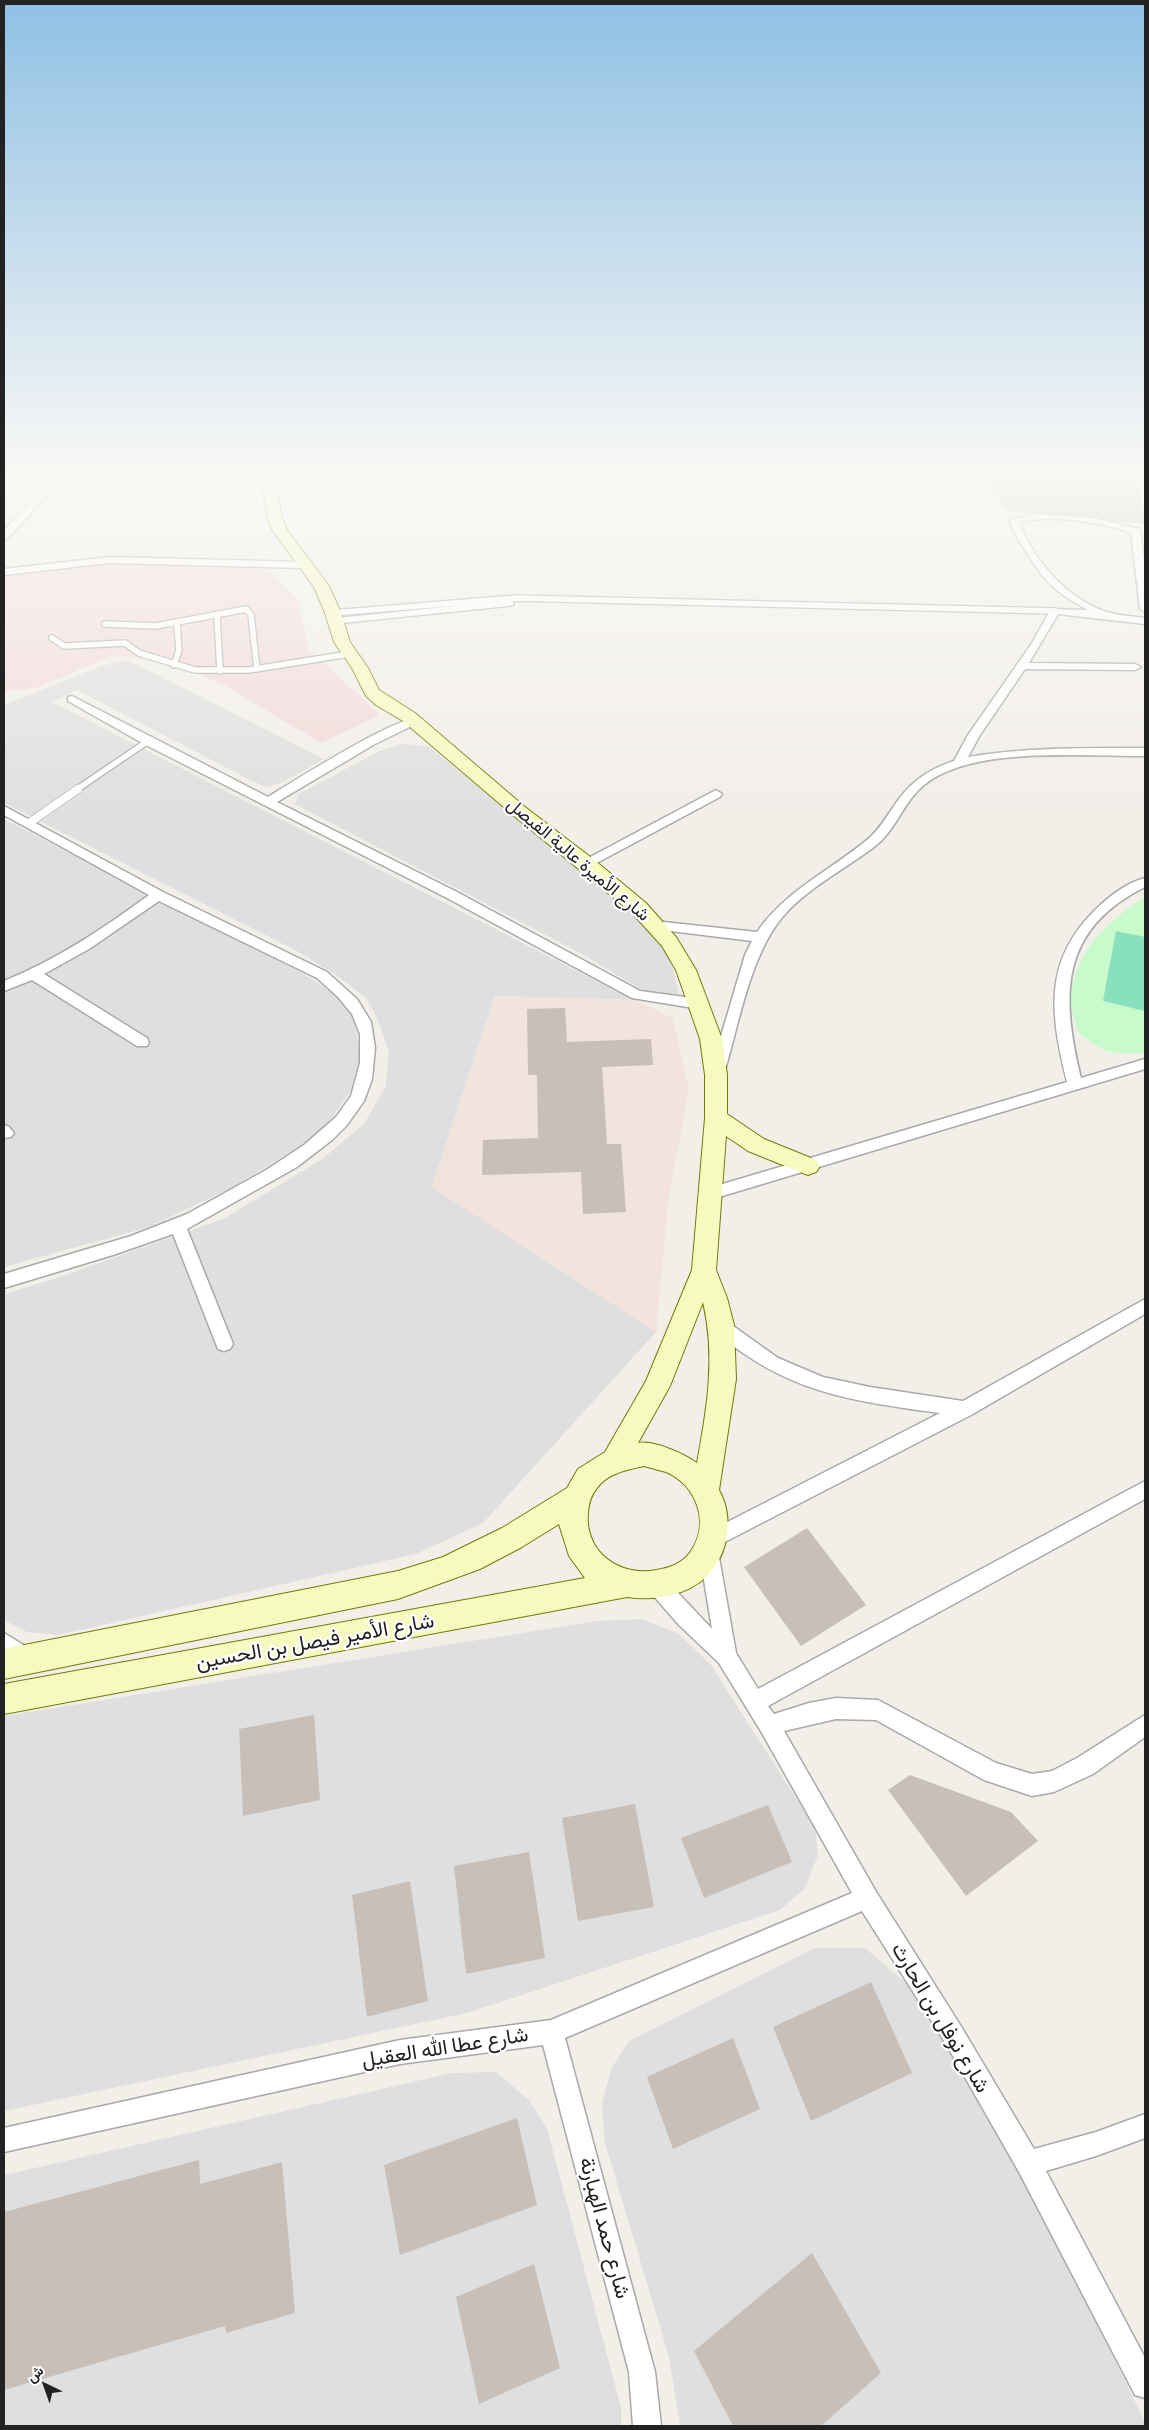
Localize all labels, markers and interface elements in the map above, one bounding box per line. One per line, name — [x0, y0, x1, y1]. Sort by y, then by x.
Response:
street label: شارع الأميرة عالية الفيصل — [502, 794, 654, 926]
street label: شارع الأمير فيصل بن الحسين — [194, 1609, 436, 1675]
street label: شارع نوفل بن الحارث — [885, 1938, 995, 2098]
street label: شارع عطا الله العقيل — [360, 2022, 530, 2074]
street label: شارع حمد الهبارنة — [573, 2155, 635, 2301]
north arrow — [20, 2360, 70, 2410]
text: ش — [23, 2362, 47, 2386]

